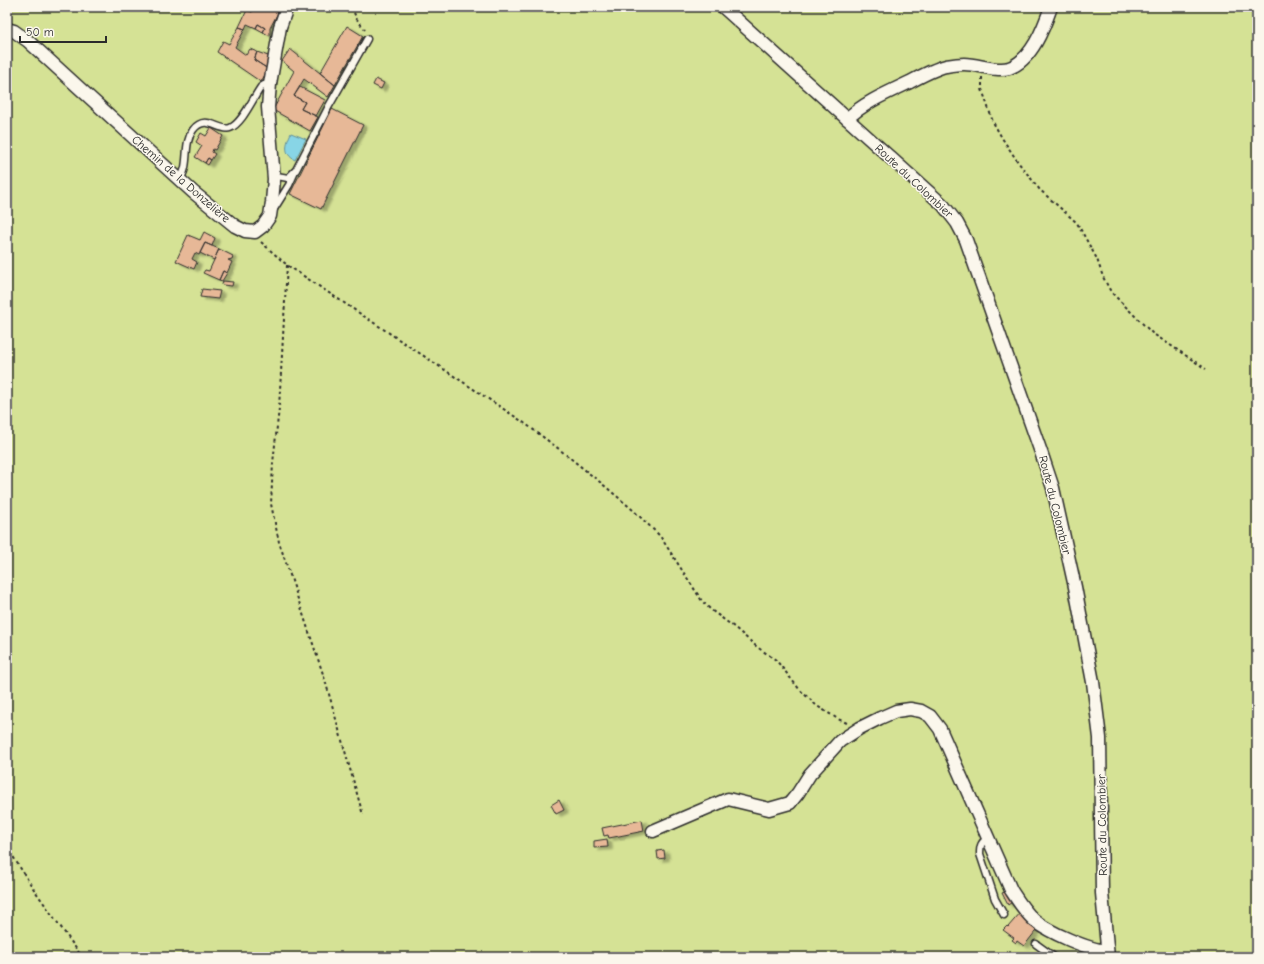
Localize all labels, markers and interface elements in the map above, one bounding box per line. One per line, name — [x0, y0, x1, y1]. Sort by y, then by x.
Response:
scale bar — [20, 18, 106, 44]
text: 50 m — [26, 25, 54, 39]
street label: Chemin de la Donzelière — [129, 132, 233, 226]
street label: Route du Colombier — [872, 141, 956, 221]
street label: Route du Colombier — [1036, 454, 1074, 556]
street label: Route du Colombier — [1094, 774, 1110, 876]

